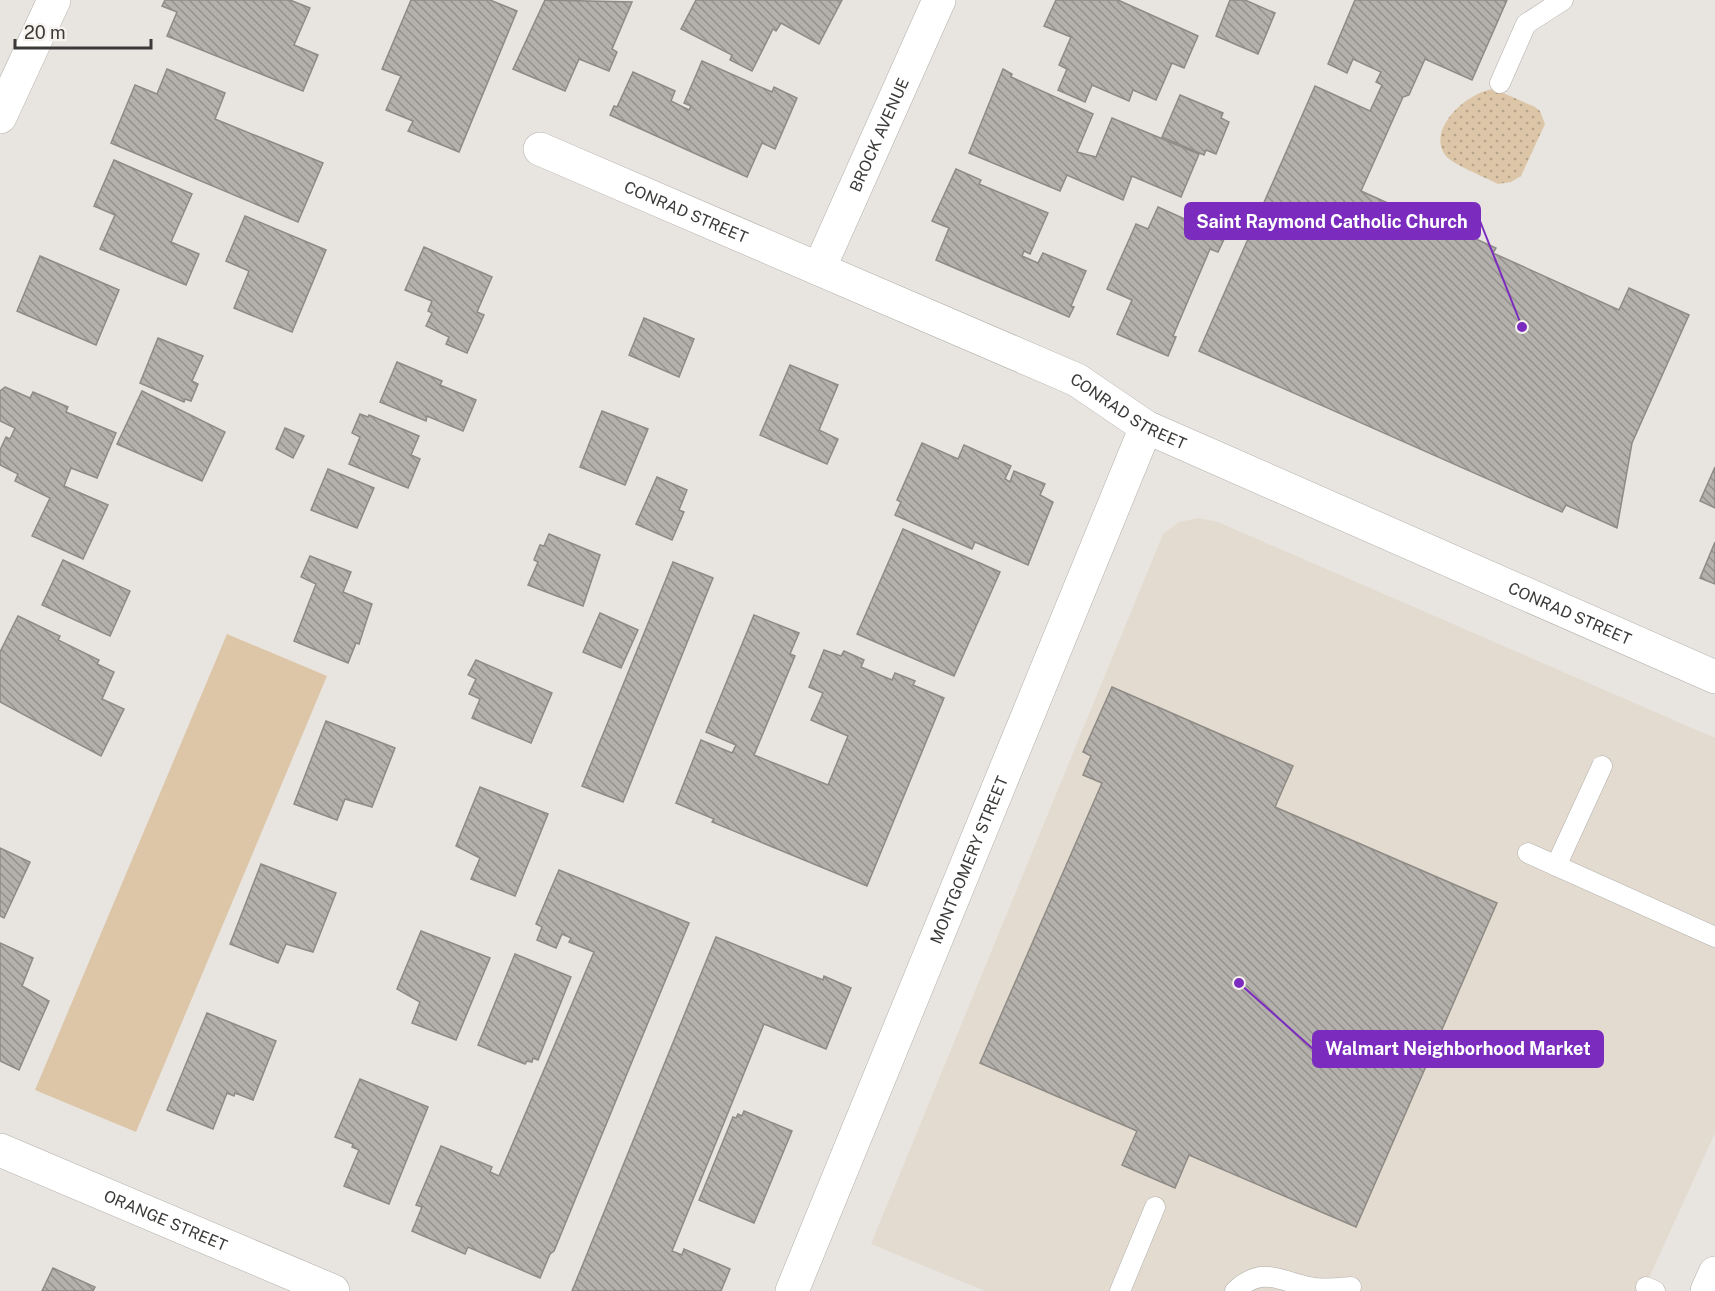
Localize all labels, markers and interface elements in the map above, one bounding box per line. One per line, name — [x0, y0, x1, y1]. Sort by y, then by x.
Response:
scale bar — [15, 12, 152, 50]
text: 20 m — [24, 22, 66, 43]
street label: BROCK AVENUE — [845, 75, 913, 195]
street label: CONRAD STREET — [621, 177, 751, 247]
callout: Saint Raymond Catholic Church — [1185, 203, 1480, 239]
text: Saint Raymond Catholic Church — [1196, 211, 1468, 232]
street label: CONRAD STREET — [1068, 369, 1190, 453]
street label: CONRAD STREET — [1505, 578, 1635, 649]
street label: MONTGOMERY STREET — [926, 773, 1012, 947]
callout: Walmart Neighborhood Market — [1313, 1031, 1603, 1067]
text: Walmart Neighborhood Market — [1325, 1038, 1591, 1059]
street label: ORANGE STREET — [101, 1186, 231, 1255]

